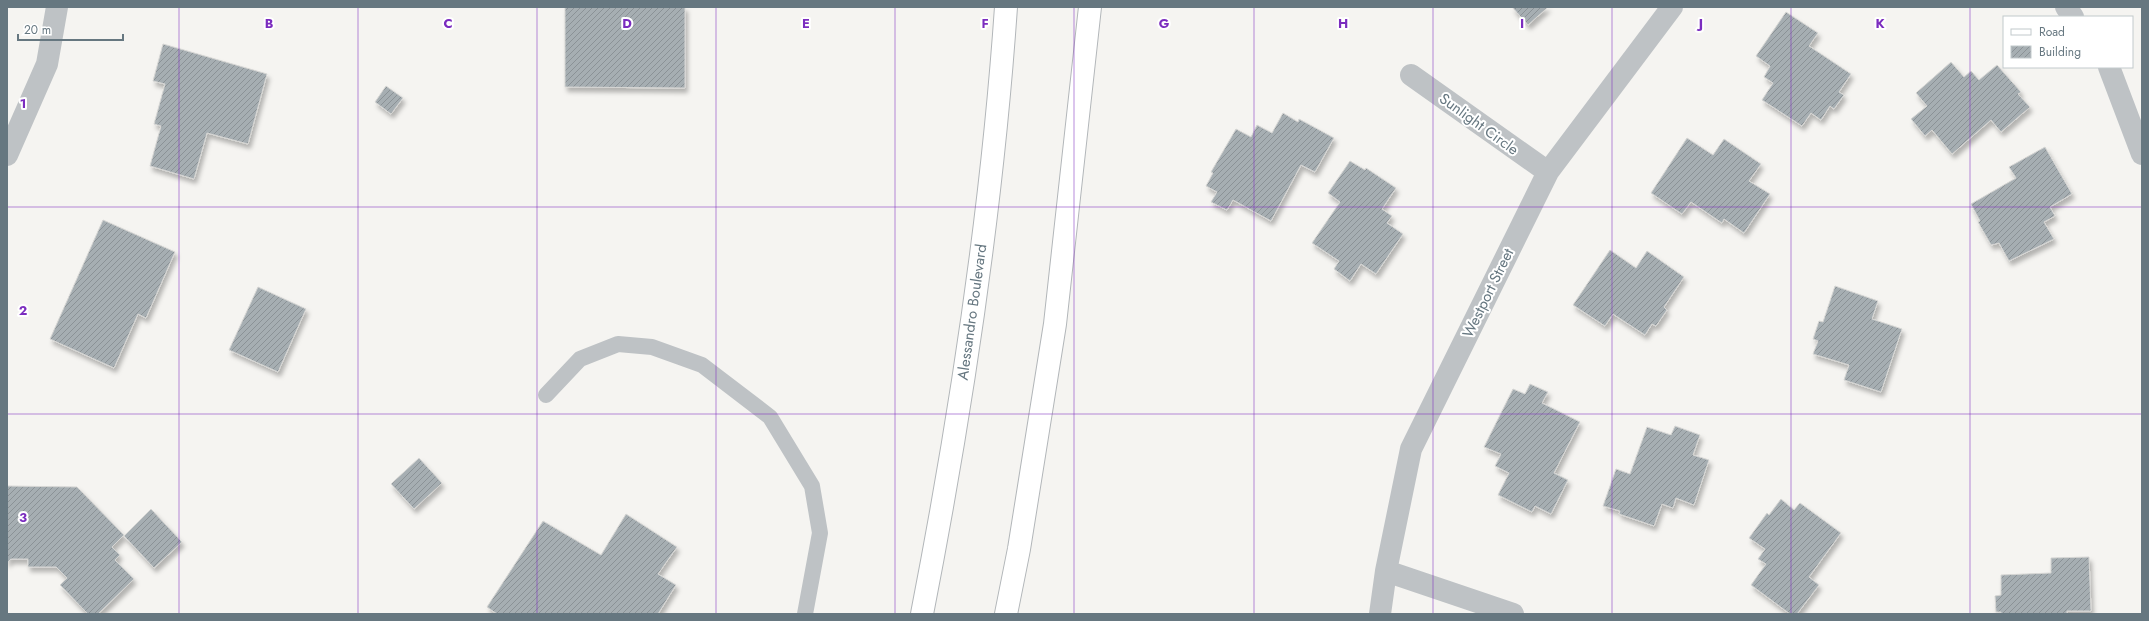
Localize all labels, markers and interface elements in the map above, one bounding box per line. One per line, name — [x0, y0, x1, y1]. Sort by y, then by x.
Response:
text: B — [265, 14, 274, 33]
text: C — [443, 14, 453, 33]
text: D — [622, 14, 632, 33]
text: E — [802, 14, 810, 33]
text: F — [981, 14, 989, 33]
text: G — [1159, 14, 1170, 33]
text: H — [1338, 14, 1348, 33]
text: I — [1520, 14, 1524, 33]
text: J — [1696, 14, 1703, 33]
text: K — [1875, 14, 1885, 33]
scale bar — [18, 16, 123, 42]
legend — [2003, 16, 2133, 68]
text: 20 m — [24, 21, 51, 39]
text: Road — [2039, 23, 2065, 41]
text: Building — [2039, 43, 2081, 61]
street label: Sunlight Circle — [1435, 88, 1523, 160]
text: 1 — [20, 94, 26, 113]
street label: Alessandro Boulevard — [952, 242, 992, 382]
street label: Westport Street — [1457, 244, 1519, 341]
text: 2 — [19, 301, 27, 320]
text: 3 — [19, 508, 27, 527]

